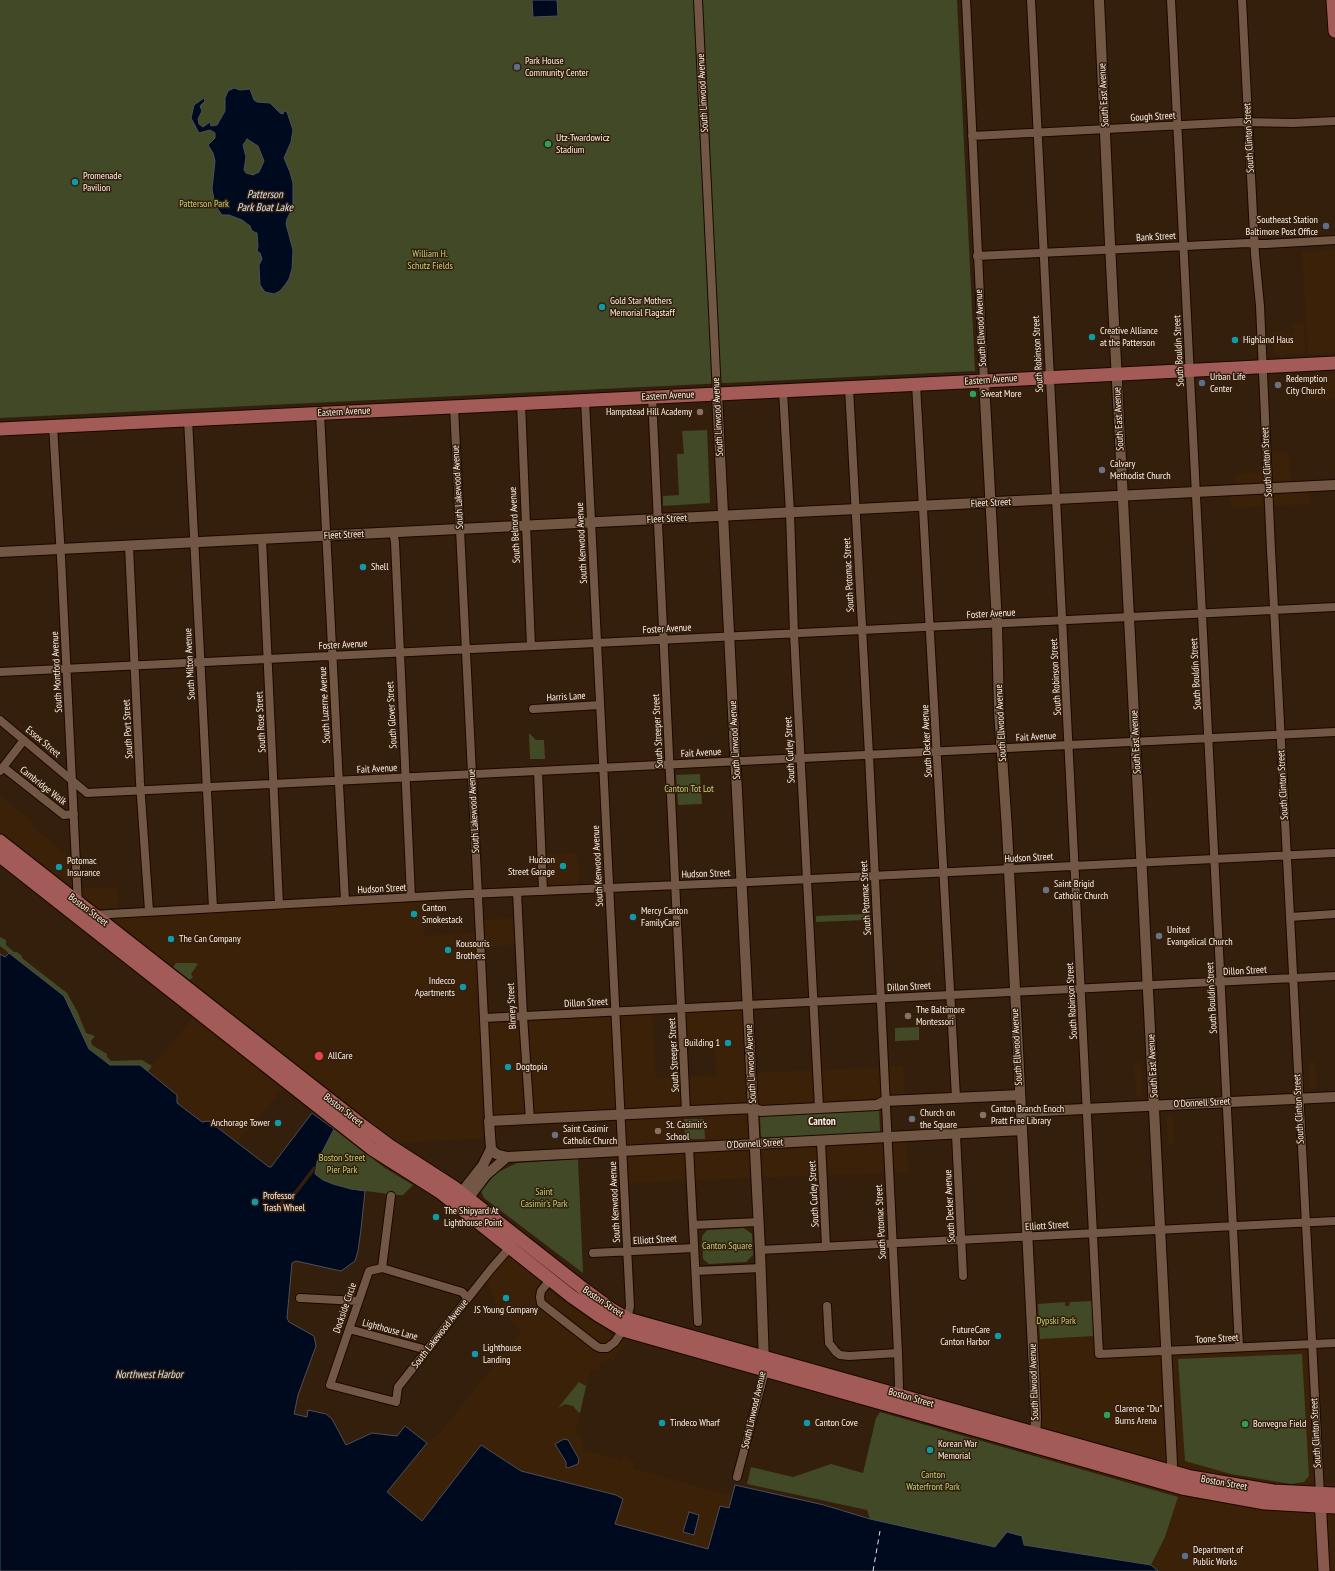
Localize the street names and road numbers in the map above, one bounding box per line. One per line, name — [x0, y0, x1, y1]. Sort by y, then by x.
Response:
street label: South Linwood Avenue — [695, 53, 711, 133]
street label: South East Avenue — [1096, 63, 1112, 127]
street label: South Clinton Street — [1241, 103, 1257, 173]
street label: Gough Street — [1130, 110, 1176, 124]
street label: Bank Street — [1136, 230, 1176, 244]
street label: South Ellwood Avenue — [973, 289, 989, 367]
street label: South Robinson Street — [1030, 315, 1046, 393]
street label: South Bouldin Street — [1171, 315, 1187, 387]
street label: Eastern Avenue — [964, 372, 1018, 388]
street label: South Linwood Avenue — [710, 377, 726, 457]
street label: South East Avenue — [1111, 387, 1127, 451]
street label: Eastern Avenue — [641, 389, 695, 403]
street label: Eastern Avenue — [317, 405, 371, 419]
street label: South Clinton Street — [1259, 427, 1275, 497]
street label: South Lakewood Avenue — [450, 445, 466, 529]
street label: South Belnord Avenue — [507, 486, 523, 564]
street label: Fleet Street — [971, 496, 1011, 510]
street label: South Kenwood Avenue — [574, 502, 590, 584]
street label: Fleet Street — [647, 512, 687, 526]
street label: Fleet Street — [324, 528, 364, 542]
street label: South Potomac Street — [841, 537, 857, 613]
street label: Foster Avenue — [966, 607, 1016, 621]
street label: Foster Avenue — [642, 622, 692, 636]
street label: South Milton Avenue — [182, 628, 198, 700]
street label: South Montford Avenue — [49, 631, 65, 713]
street label: Foster Avenue — [318, 638, 368, 652]
street label: South Robinson Street — [1048, 638, 1064, 716]
street label: South Bouldin Street — [1188, 638, 1204, 710]
street label: South Luzerne Avenue — [317, 666, 333, 744]
street label: South Glover Street — [384, 681, 400, 749]
street label: South Ellwood Avenue — [993, 684, 1009, 762]
street label: Harris Lane — [546, 690, 586, 704]
street label: South Rose Street — [253, 691, 269, 753]
street label: South Streeper Street — [650, 694, 666, 768]
street label: South Port Street — [120, 699, 136, 759]
street label: South Linwood Avenue — [727, 700, 743, 780]
street label: South Decker Avenue — [919, 704, 935, 778]
street label: South East Avenue — [1128, 710, 1144, 774]
street label: South Curley Street — [782, 716, 798, 784]
street label: Essex Street — [23, 724, 63, 760]
street label: Fait Avenue — [1015, 730, 1057, 744]
street label: Fait Avenue — [680, 746, 722, 760]
street label: South Clinton Street — [1275, 750, 1291, 820]
street label: Fait Avenue — [356, 762, 398, 776]
street label: Cambridge Walk — [17, 764, 69, 808]
street label: South Lakewood Avenue — [466, 769, 482, 853]
street label: South Kenwood Avenue — [590, 825, 606, 907]
street label: Hudson Street — [1004, 851, 1054, 865]
street label: South Potomac Street — [858, 860, 874, 936]
street label: Hudson Street — [681, 867, 731, 881]
street label: Hudson Street — [357, 882, 407, 896]
street label: Boston Street — [66, 891, 110, 929]
street label: South Robinson Street — [1064, 962, 1080, 1040]
street label: South Bouldin Street — [1204, 962, 1220, 1034]
street label: Dillon Street — [1223, 964, 1267, 978]
street label: Dillon Street — [887, 980, 931, 994]
street label: Binney Street — [505, 983, 519, 1029]
street label: Dillon Street — [564, 996, 608, 1010]
street label: South Ellwood Avenue — [1009, 1008, 1025, 1086]
street label: South Streeper Street — [666, 1018, 682, 1092]
street label: South Linwood Avenue — [743, 1024, 759, 1104]
street label: South East Avenue — [1145, 1034, 1161, 1098]
street label: South Clinton Street — [1291, 1074, 1307, 1144]
street label: Boston Street — [321, 1091, 365, 1129]
street label: O'Donnell Street — [1173, 1096, 1231, 1110]
street label: O'Donnell Street — [726, 1137, 784, 1151]
street label: South Curley Street — [806, 1160, 822, 1228]
street label: South Kenwood Avenue — [607, 1161, 623, 1243]
street label: South Decker Avenue — [942, 1169, 958, 1243]
street label: South Potomac Street — [873, 1184, 889, 1260]
street label: Elliott Street — [1025, 1219, 1069, 1233]
street label: Elliott Street — [633, 1233, 677, 1247]
street label: Dockside Circle — [331, 1281, 359, 1335]
street label: Boston Street — [580, 1284, 626, 1320]
street label: South Lakewood Avenue — [409, 1297, 471, 1371]
street label: Lighthouse Lane — [361, 1317, 419, 1343]
street label: Toone Street — [1195, 1332, 1239, 1346]
street label: South Ellwood Avenue — [1027, 1343, 1041, 1421]
street label: South Linwood Avenue — [739, 1370, 769, 1450]
street label: Boston Street — [887, 1386, 935, 1410]
street label: South Clinton Street — [1308, 1398, 1324, 1468]
street label: Boston Street — [1200, 1473, 1248, 1493]

